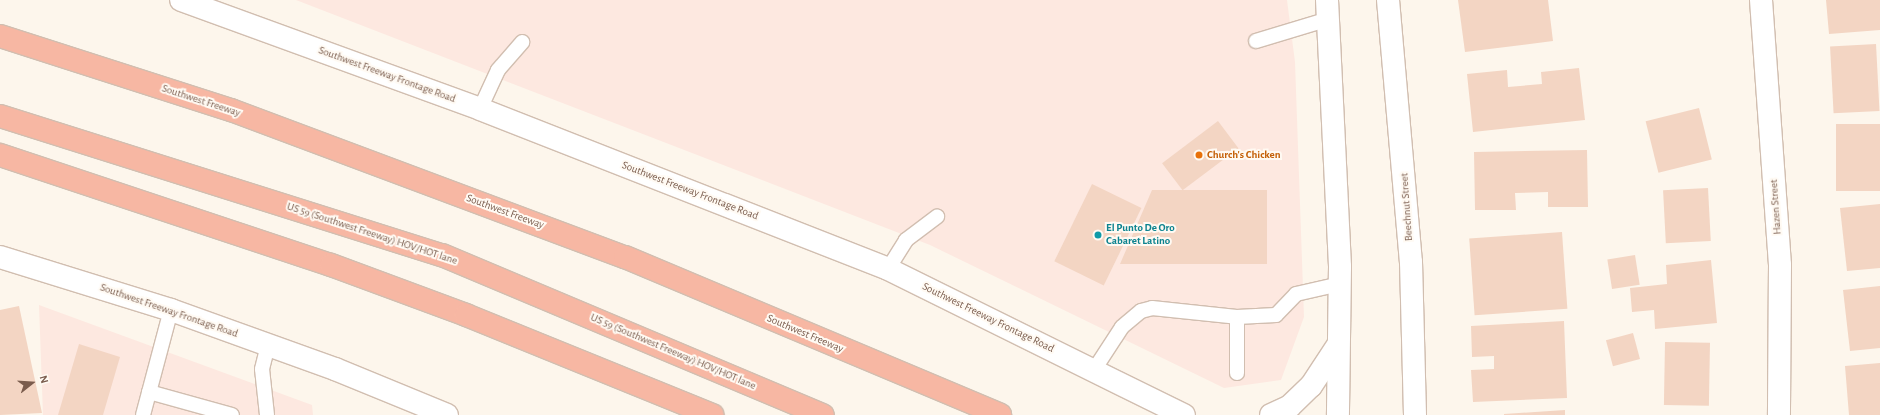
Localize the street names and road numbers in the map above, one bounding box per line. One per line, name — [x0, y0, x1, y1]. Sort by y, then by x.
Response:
street label: Southwest Freeway Frontage Road — [317, 44, 457, 106]
street label: Southwest Freeway — [160, 82, 242, 120]
street label: Southwest Freeway Frontage Road — [620, 159, 760, 223]
street label: Beechnut Street — [1398, 172, 1416, 242]
street label: Hazen Street — [1767, 179, 1785, 235]
street label: Southwest Freeway — [464, 192, 546, 232]
street label: US 59 (Southwest Freeway) HOV/HOT lane — [285, 200, 459, 268]
street label: Southwest Freeway Frontage Road — [920, 280, 1056, 356]
street label: Southwest Freeway Frontage Road — [98, 281, 240, 341]
street label: US 59 (Southwest Freeway) HOV/HOT lane — [588, 311, 758, 393]
street label: Southwest Freeway — [765, 312, 845, 356]

